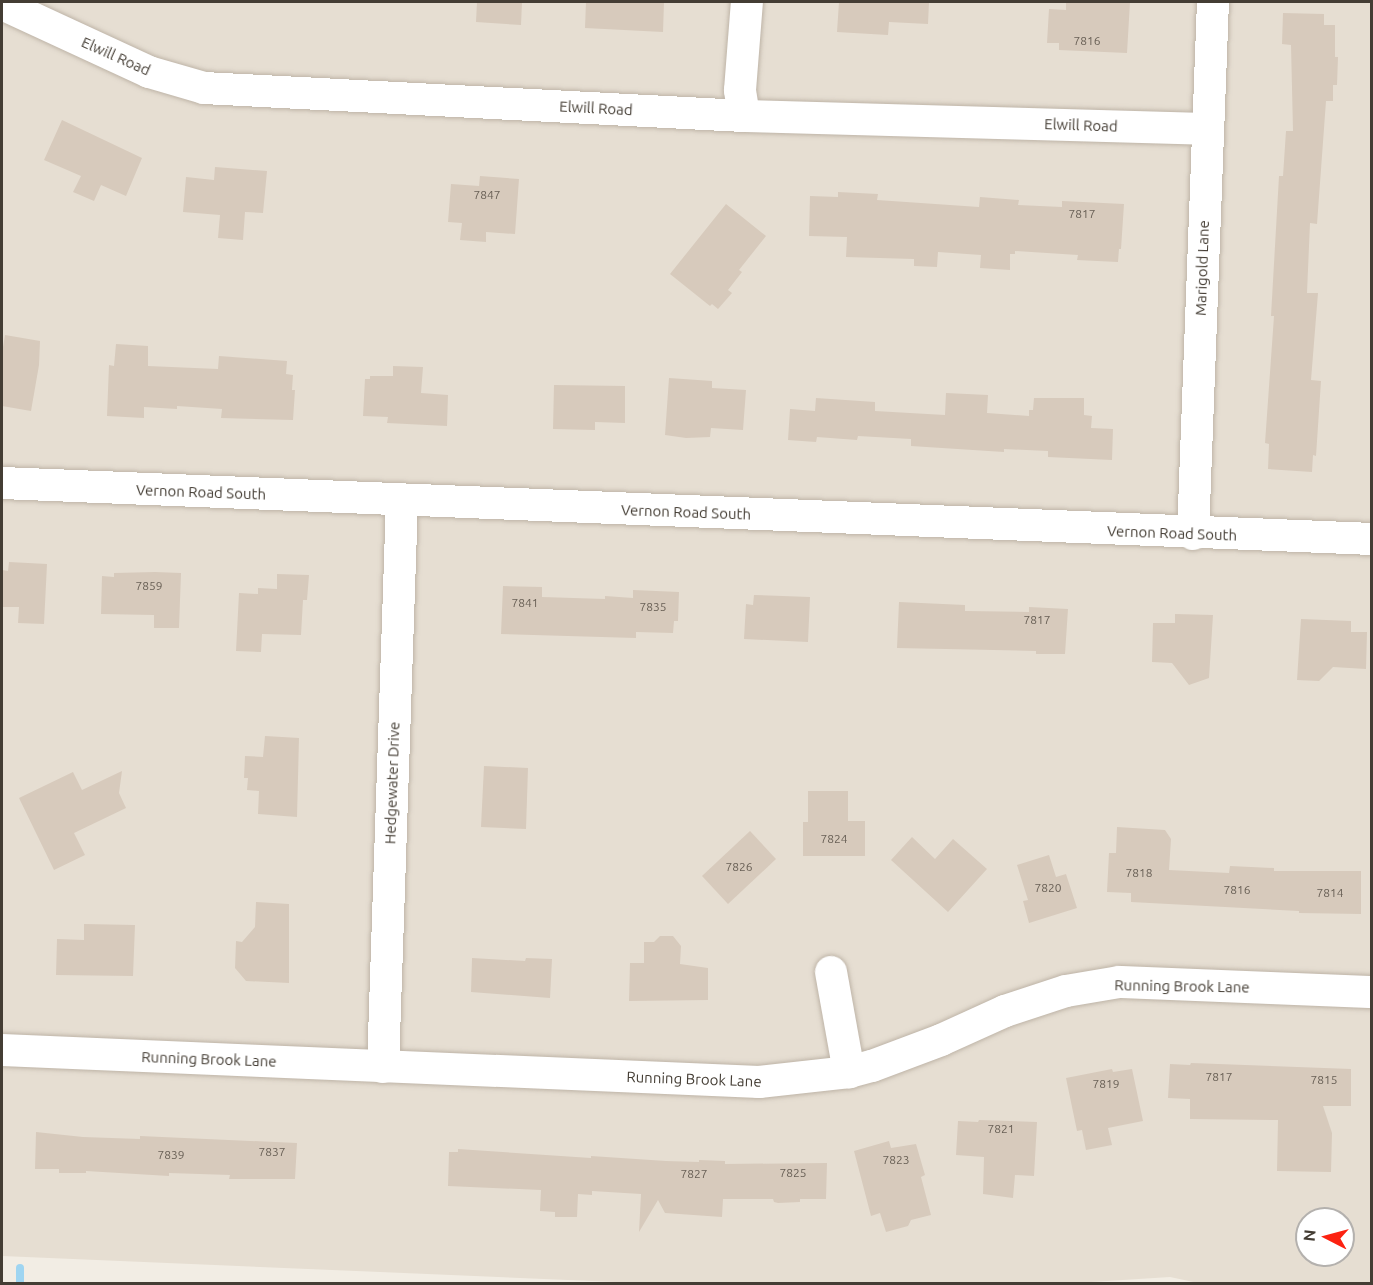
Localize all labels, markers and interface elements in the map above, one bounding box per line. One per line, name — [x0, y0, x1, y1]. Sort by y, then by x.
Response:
street label: Elwill Road — [79, 33, 153, 79]
house number: 7816 — [1073, 34, 1101, 48]
street label: Elwill Road — [559, 97, 633, 119]
street label: Elwill Road — [1044, 115, 1118, 135]
house number: 7847 — [473, 188, 501, 202]
house number: 7817 — [1068, 207, 1096, 221]
street label: Marigold Lane — [1191, 220, 1213, 316]
street label: Vernon Road South — [136, 481, 266, 503]
street label: Vernon Road South — [621, 501, 751, 523]
street label: Vernon Road South — [1107, 522, 1237, 544]
house number: 7859 — [135, 579, 163, 593]
house number: 7841 — [511, 596, 539, 610]
house number: 7835 — [639, 600, 667, 614]
house number: 7817 — [1023, 613, 1051, 627]
street label: Hedgewater Drive — [381, 721, 403, 845]
house number: 7824 — [820, 832, 848, 846]
house number: 7826 — [725, 860, 753, 874]
house number: 7818 — [1125, 866, 1153, 880]
house number: 7820 — [1034, 881, 1062, 895]
house number: 7816 — [1223, 883, 1251, 897]
house number: 7814 — [1316, 886, 1344, 900]
street label: Running Brook Lane — [1114, 976, 1250, 996]
street label: Running Brook Lane — [141, 1048, 277, 1070]
street label: Running Brook Lane — [626, 1068, 762, 1090]
house number: 7817 — [1205, 1070, 1233, 1084]
house number: 7815 — [1310, 1073, 1338, 1087]
house number: 7819 — [1092, 1077, 1120, 1091]
house number: 7821 — [987, 1122, 1015, 1136]
house number: 7837 — [258, 1145, 286, 1159]
house number: 7839 — [157, 1148, 185, 1162]
house number: 7823 — [882, 1153, 910, 1167]
house number: 7825 — [779, 1166, 807, 1180]
house number: 7827 — [680, 1167, 708, 1181]
north arrow — [1295, 1207, 1355, 1267]
text: N — [1300, 1228, 1319, 1242]

